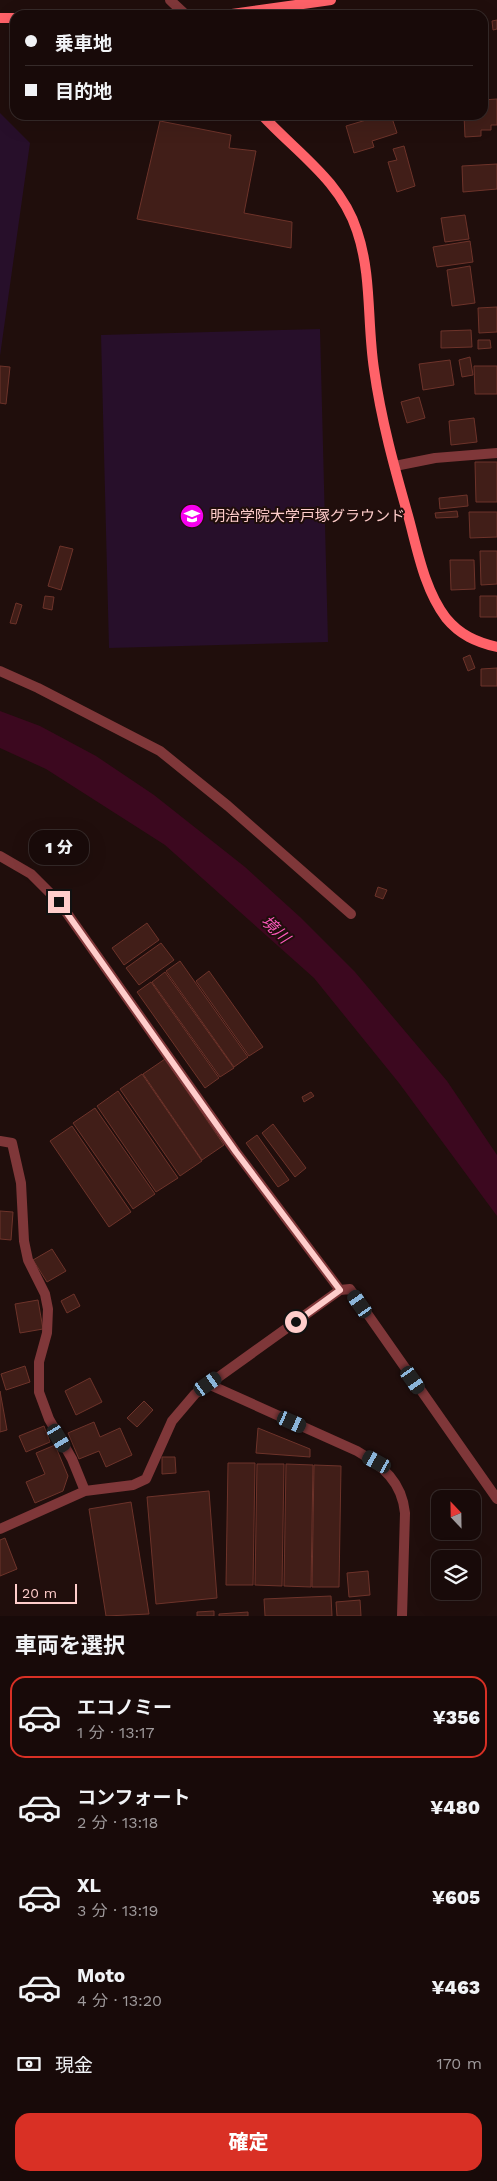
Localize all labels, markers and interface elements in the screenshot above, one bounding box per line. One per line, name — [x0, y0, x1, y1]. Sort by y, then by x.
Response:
text: 乗車地 — [55, 32, 112, 55]
text: 目的地 — [55, 80, 112, 103]
school or university icon: 明治学院大学戸塚グラウンド — [179, 503, 205, 529]
place label: 明治学院大学戸塚グラウンド — [210, 507, 405, 525]
callout: 1 分 — [29, 830, 89, 864]
text: 1 分 — [45, 838, 73, 857]
route end — [48, 891, 70, 913]
water label: 境川 — [258, 911, 295, 949]
car — [345, 1287, 374, 1321]
route start — [285, 1311, 307, 1333]
car — [398, 1363, 427, 1397]
car — [191, 1369, 224, 1399]
car — [275, 1409, 308, 1435]
car — [44, 1421, 73, 1455]
car — [360, 1448, 393, 1476]
north arrow — [431, 1490, 481, 1540]
map controls — [431, 1490, 481, 1600]
button: layers — [431, 1550, 481, 1600]
scale bar — [15, 1581, 78, 1604]
text: 20 m — [22, 1585, 57, 1601]
text: 車両を選択 — [15, 1633, 125, 1658]
icon: car — [17, 1695, 62, 1740]
text: エコノミー — [77, 1696, 172, 1719]
text: ¥356 — [433, 1706, 480, 1729]
text: 1 分 · 13:17 — [77, 1723, 154, 1742]
icon: car — [17, 1785, 62, 1830]
text: コンフォート — [77, 1786, 190, 1809]
text: ¥480 — [430, 1796, 480, 1819]
text: 2 分 · 13:18 — [77, 1813, 158, 1832]
text: XL — [77, 1874, 101, 1897]
icon: car — [17, 1875, 62, 1920]
text: ¥605 — [432, 1886, 480, 1909]
text: 3 分 · 13:19 — [77, 1901, 158, 1920]
text: Moto — [77, 1964, 125, 1987]
icon: car — [17, 1965, 62, 2010]
text: ¥463 — [431, 1976, 480, 1999]
text: 4 分 · 13:20 — [77, 1991, 162, 2010]
icon: cash — [15, 2050, 43, 2078]
text: 現金 — [55, 2054, 93, 2077]
text: 170 m — [436, 2054, 482, 2073]
button: 確定 — [15, 2113, 482, 2171]

